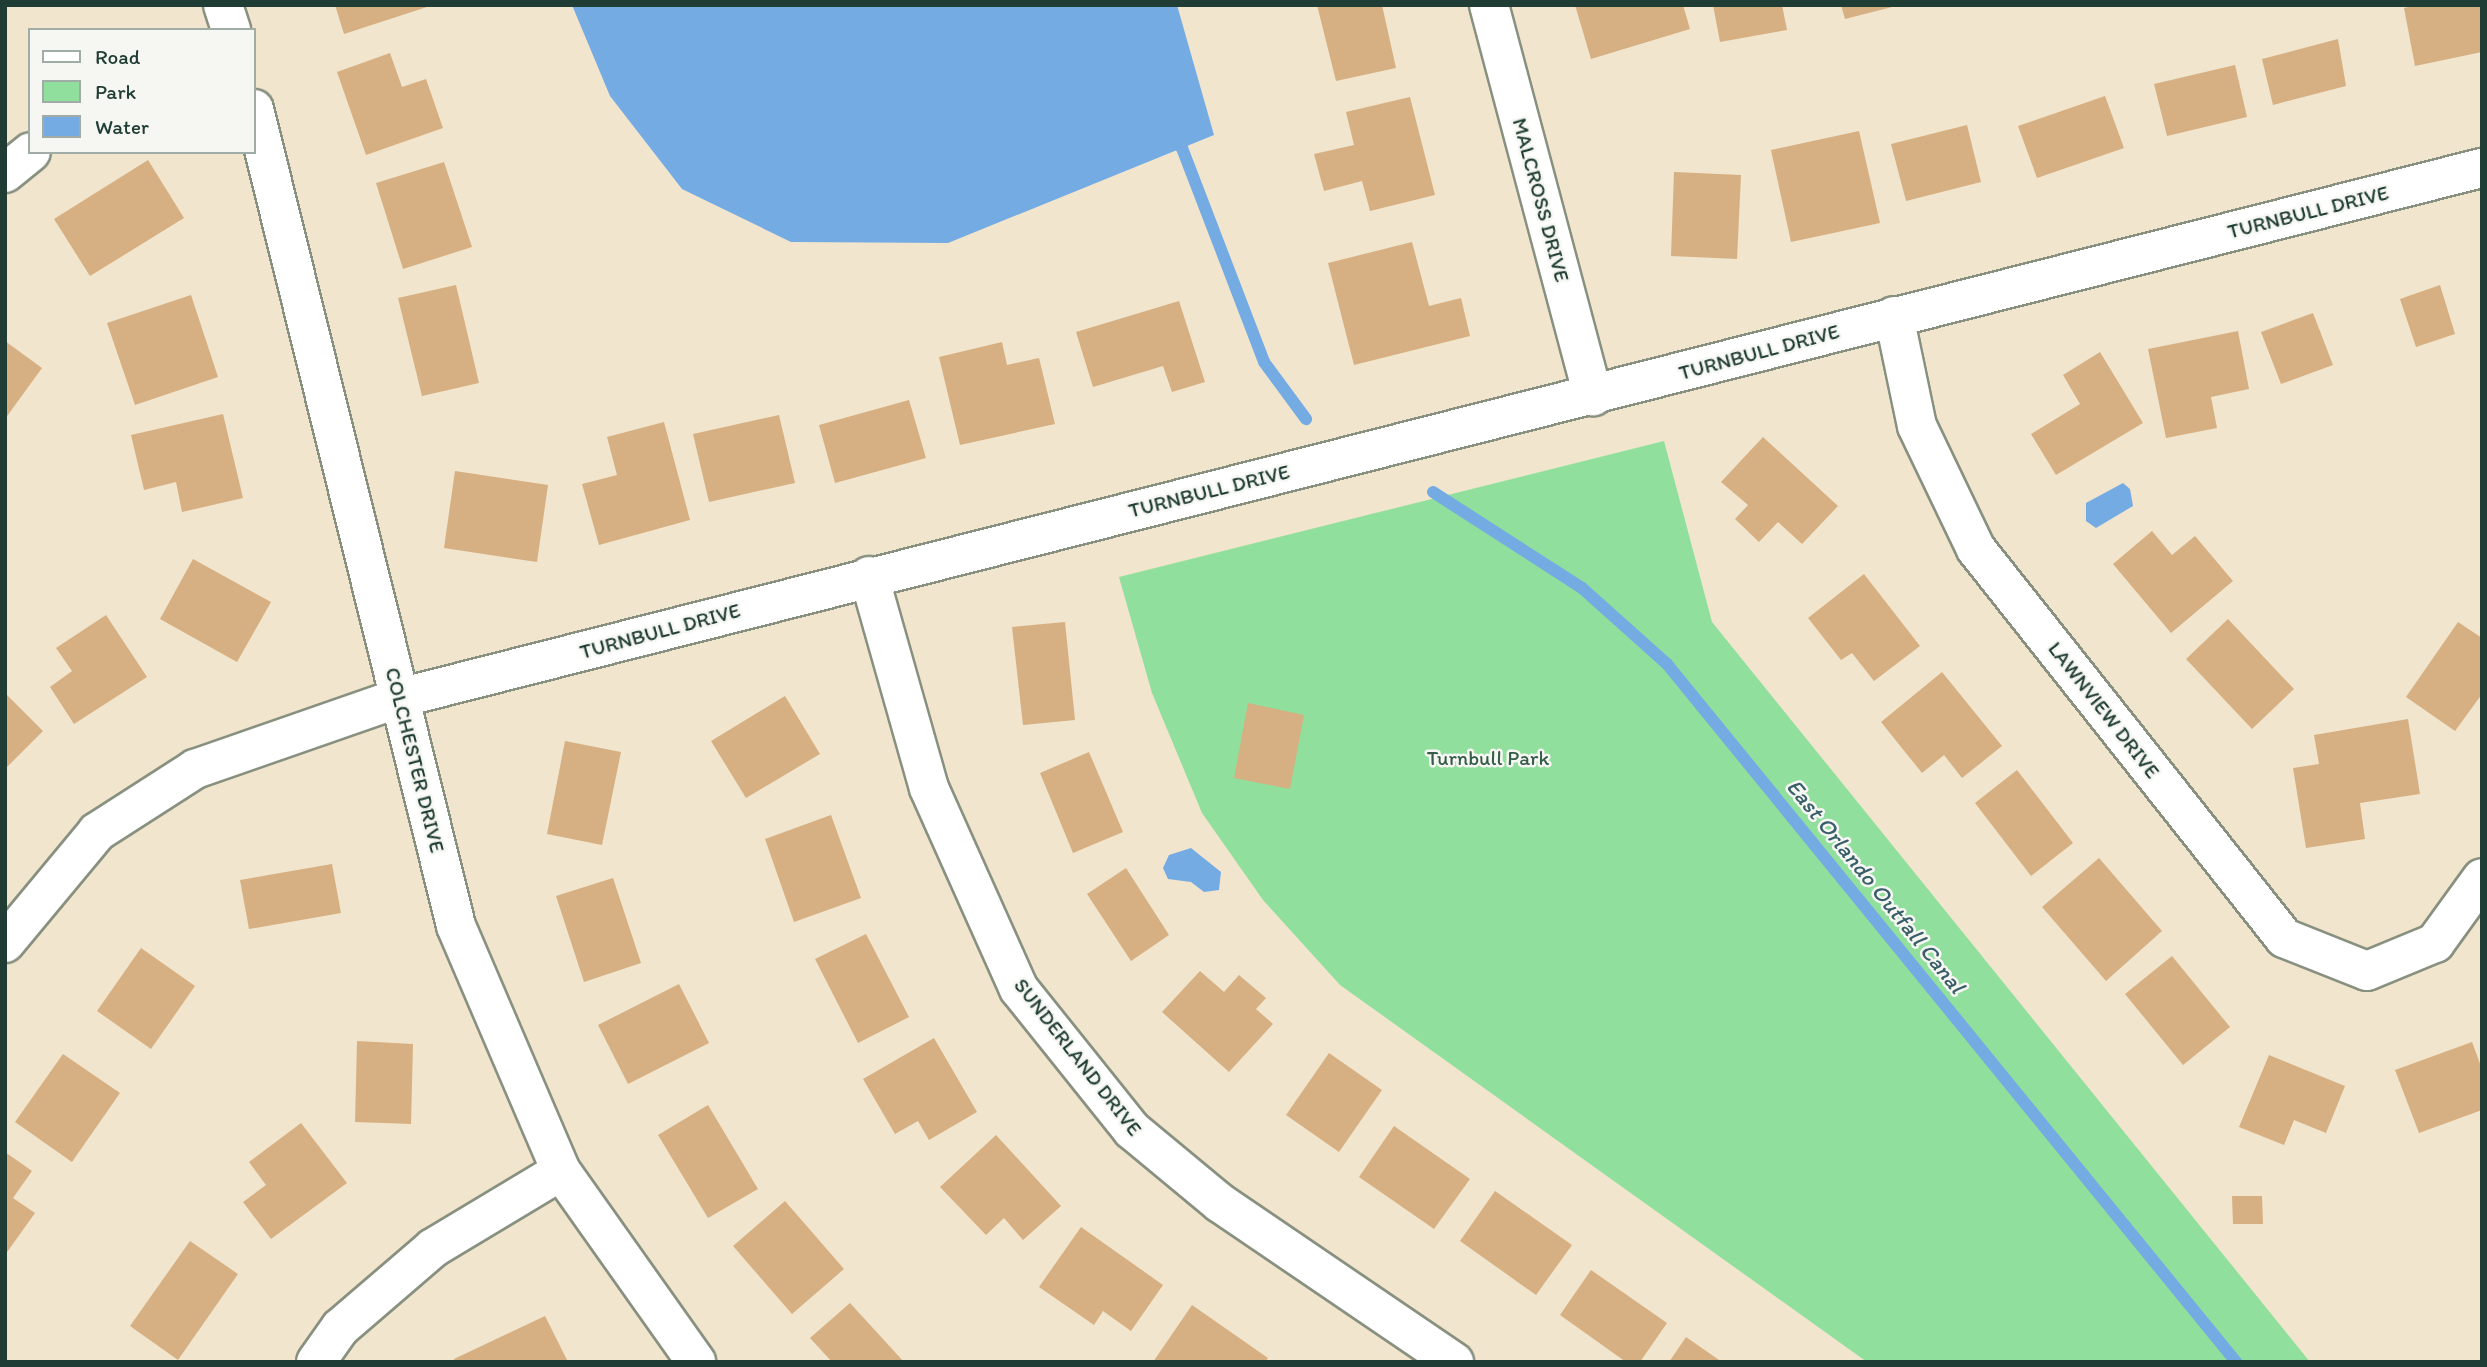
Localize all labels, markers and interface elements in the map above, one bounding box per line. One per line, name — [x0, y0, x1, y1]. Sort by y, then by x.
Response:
legend — [28, 28, 256, 154]
text: Road — [95, 44, 140, 69]
text: Park — [95, 79, 136, 104]
text: Water — [95, 114, 149, 139]
street label: MALCROSS DRIVE — [1507, 115, 1575, 285]
street label: TURNBULL DRIVE — [2225, 180, 2391, 244]
street label: TURNBULL DRIVE — [1676, 318, 1842, 386]
street label: TURNBULL DRIVE — [1126, 459, 1292, 523]
street label: TURNBULL DRIVE — [577, 597, 743, 665]
street label: LAWNVIEW DRIVE — [2043, 636, 2165, 784]
street label: COLCHESTER DRIVE — [380, 664, 450, 856]
park label: Turnbull Park — [1427, 745, 1549, 771]
water label: East Orlando Outfall Canal — [1781, 773, 1971, 999]
street label: SUNDERLAND DRIVE — [1008, 973, 1148, 1141]

